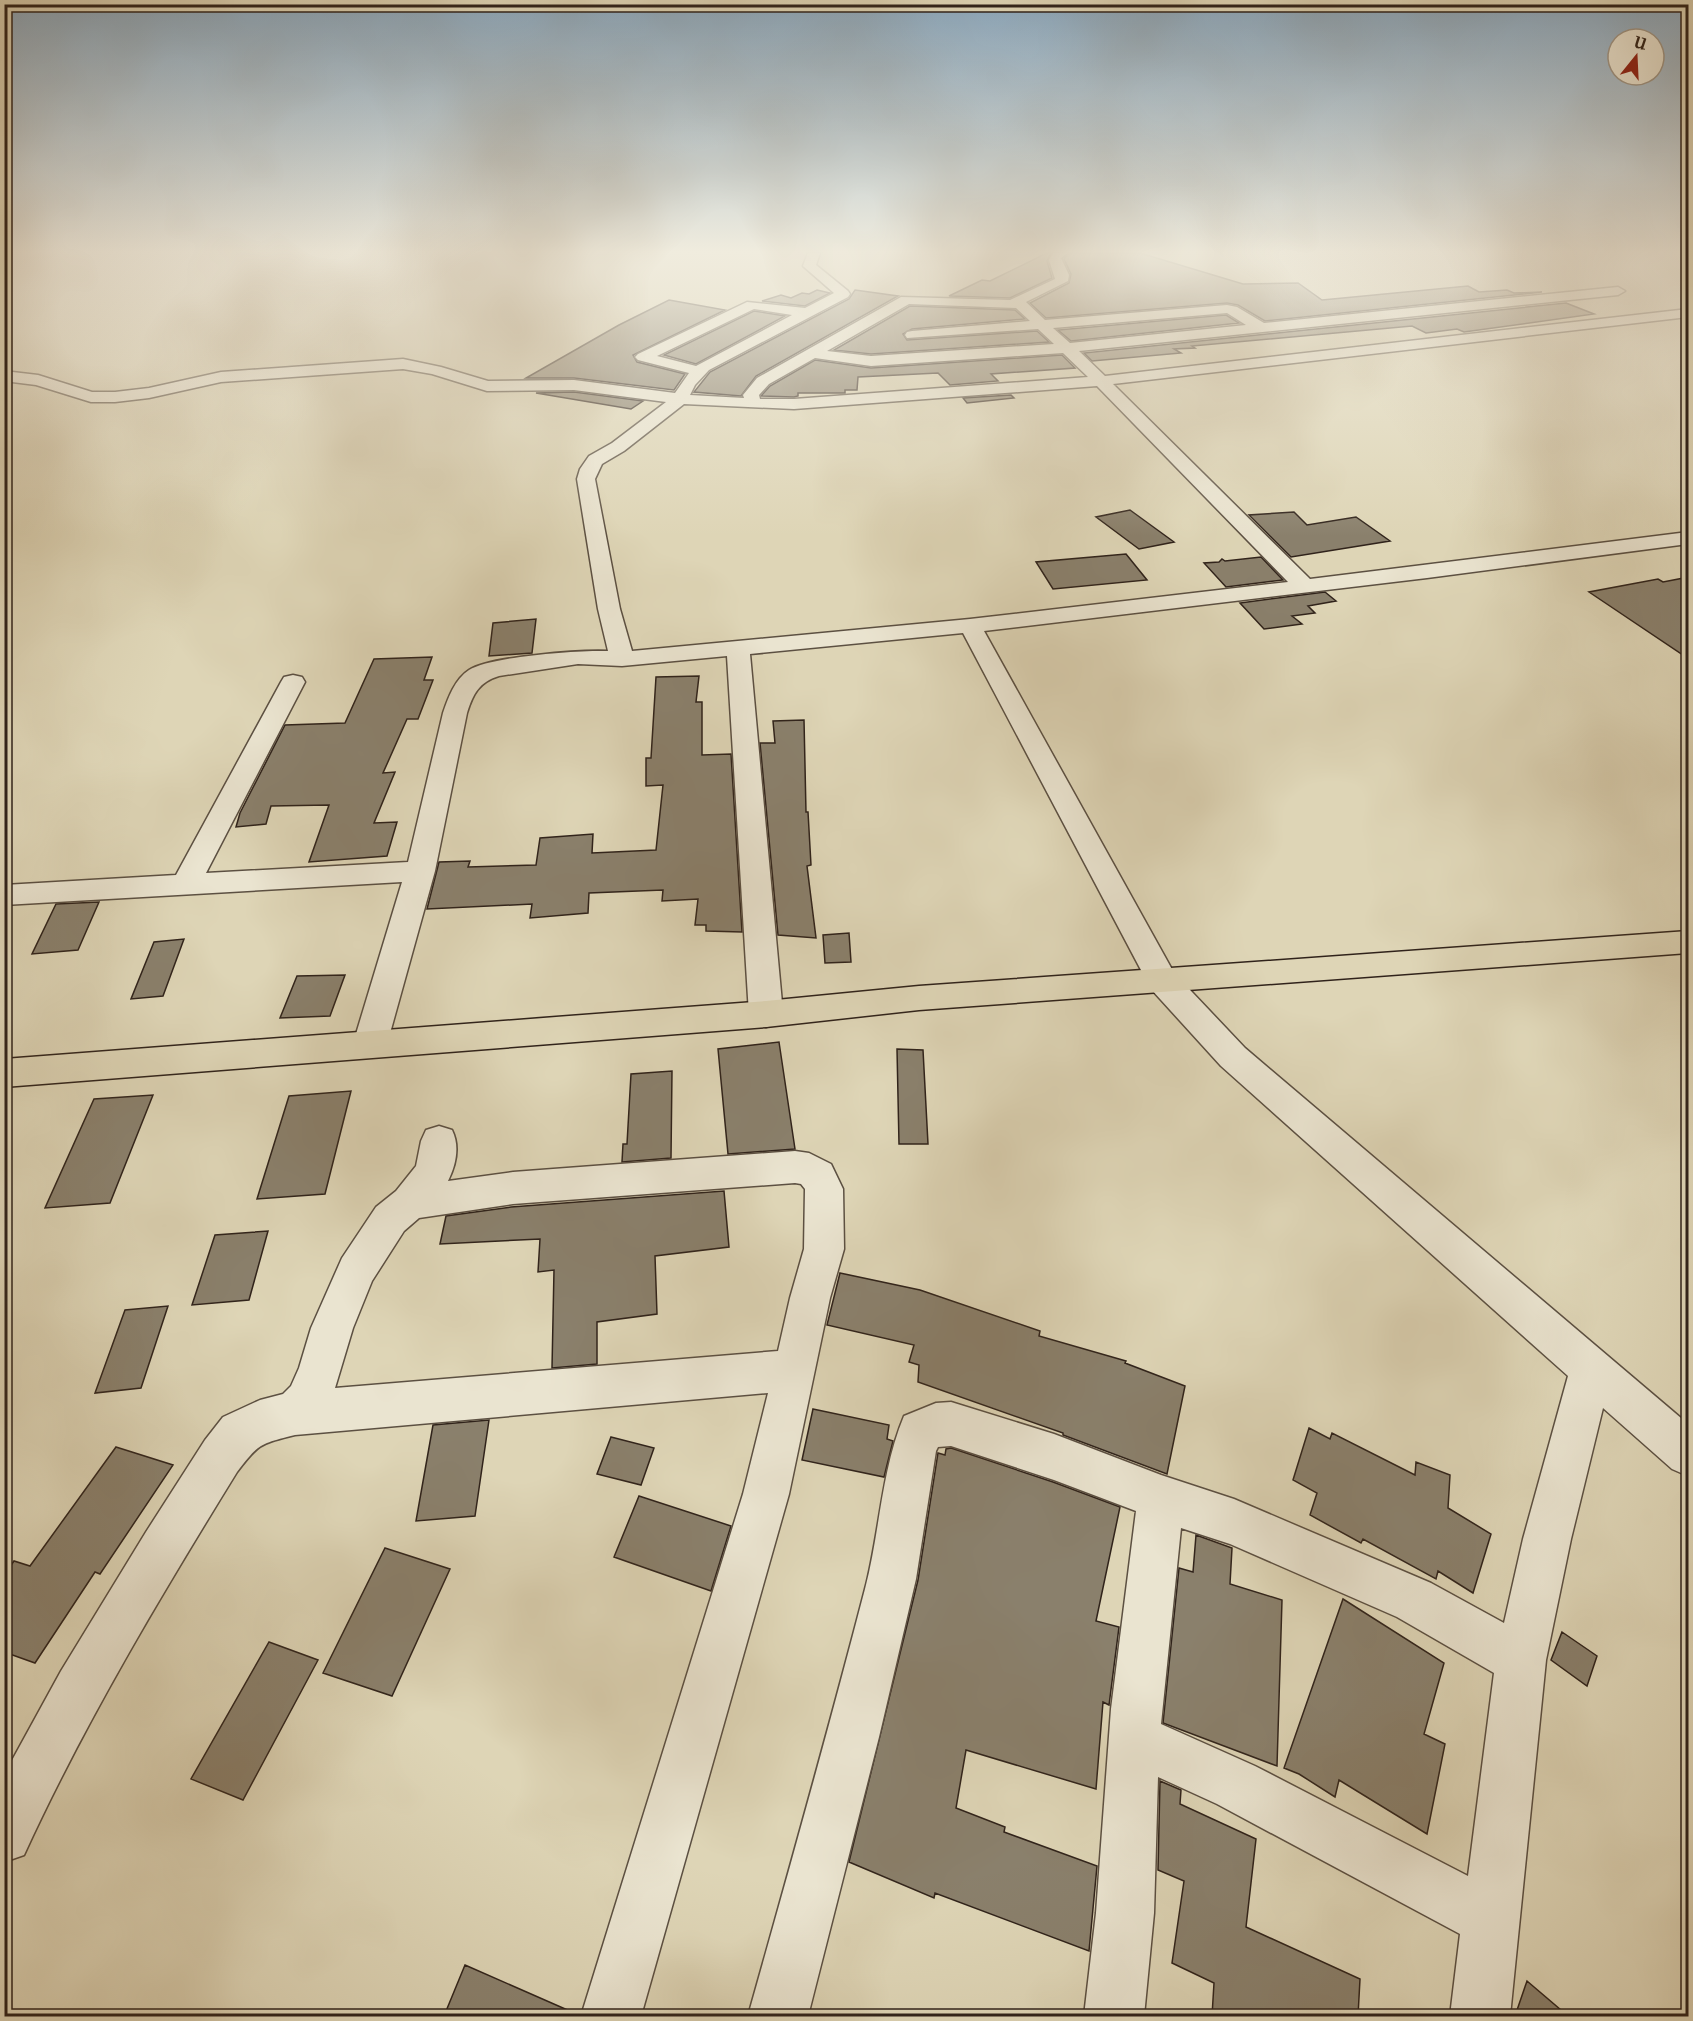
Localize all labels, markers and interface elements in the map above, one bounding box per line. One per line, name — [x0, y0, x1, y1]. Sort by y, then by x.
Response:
north arrow — [1606, 27, 1666, 87]
text: U — [1631, 32, 1650, 54]

